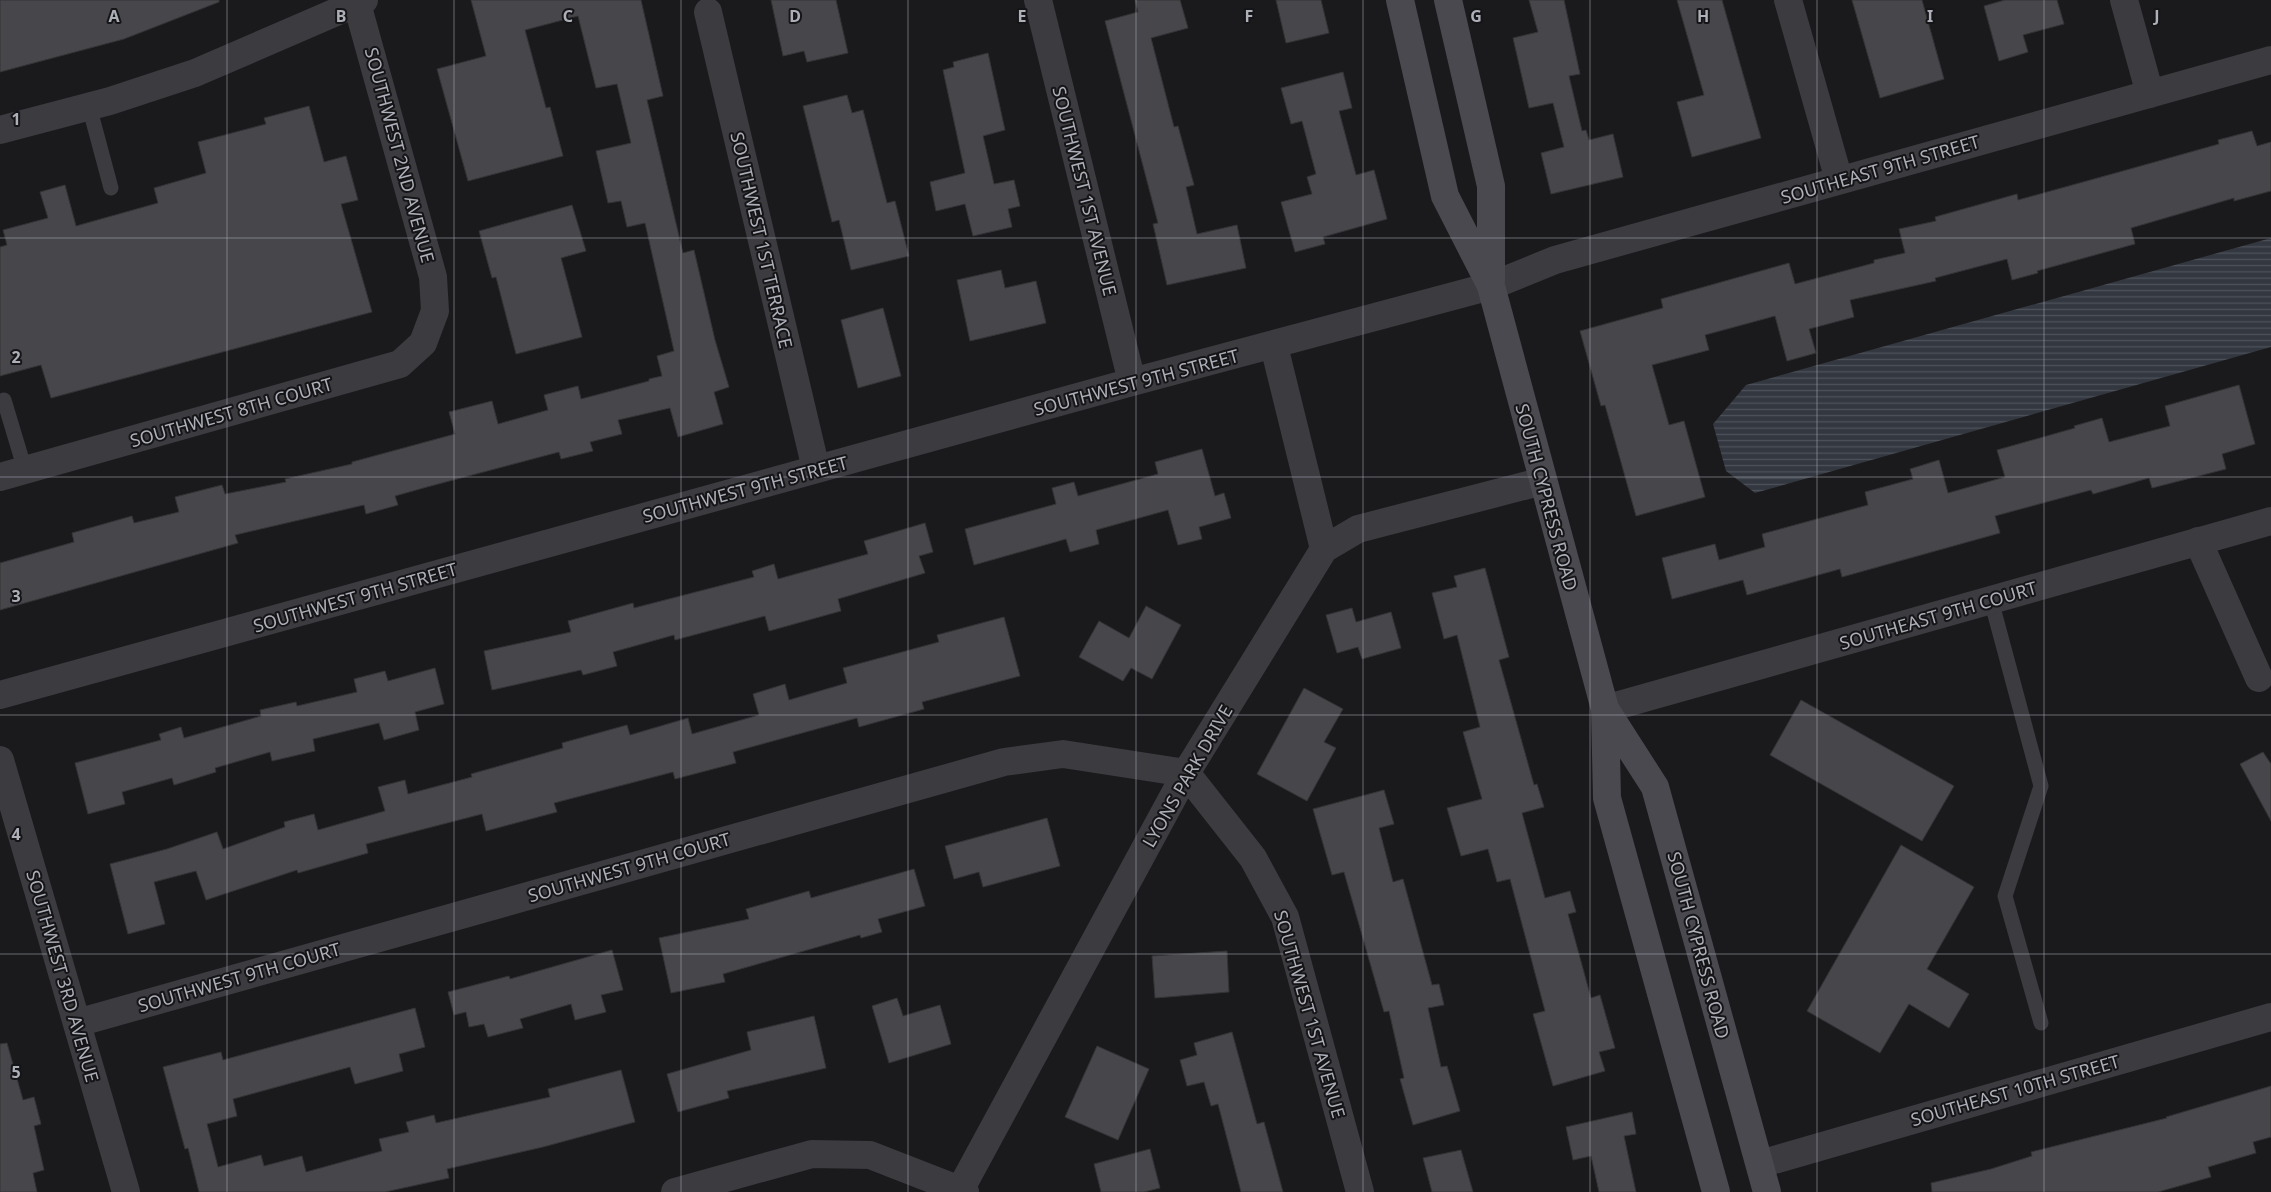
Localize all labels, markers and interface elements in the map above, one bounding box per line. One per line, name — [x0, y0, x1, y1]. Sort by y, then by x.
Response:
text: A — [108, 5, 120, 27]
text: B — [336, 5, 346, 27]
text: C — [563, 5, 573, 27]
text: D — [789, 5, 801, 27]
text: E — [1018, 5, 1027, 27]
text: F — [1245, 5, 1253, 27]
text: G — [1470, 5, 1482, 27]
text: H — [1697, 5, 1709, 27]
text: I — [1927, 5, 1933, 27]
text: J — [2152, 5, 2160, 27]
street label: SOUTHWEST 2ND AVENUE — [360, 45, 440, 265]
street label: SOUTHWEST 1ST AVENUE — [1047, 84, 1123, 298]
text: 1 — [11, 108, 21, 130]
street label: SOUTHWEST 1ST TERRACE — [725, 129, 799, 351]
street label: SOUTHEAST 9TH STREET — [1778, 129, 1982, 209]
street label: SOUTHWEST 9TH STREET — [1031, 343, 1241, 421]
text: 2 — [11, 346, 21, 368]
street label: SOUTHWEST 8TH COURT — [127, 372, 335, 452]
street label: SOUTH CYPRESS ROAD — [1510, 401, 1584, 593]
street label: SOUTHWEST 9TH STREET — [640, 450, 850, 528]
street label: SOUTHWEST 9TH STREET — [250, 556, 460, 638]
street label: SOUTHEAST 9TH COURT — [1837, 575, 2039, 655]
text: 3 — [11, 585, 21, 607]
street label: LYONS PARK DRIVE — [1136, 700, 1238, 852]
text: 4 — [11, 823, 21, 845]
street label: SOUTHWEST 9TH COURT — [525, 827, 733, 907]
street label: SOUTH CYPRESS ROAD — [1662, 849, 1736, 1041]
street label: SOUTHWEST 3RD AVENUE — [21, 867, 105, 1085]
street label: SOUTHWEST 1ST AVENUE — [1269, 907, 1351, 1121]
street label: SOUTHWEST 9TH COURT — [135, 937, 343, 1017]
street label: SOUTHEAST 10TH STREET — [1908, 1049, 2122, 1131]
text: 5 — [11, 1061, 21, 1083]

